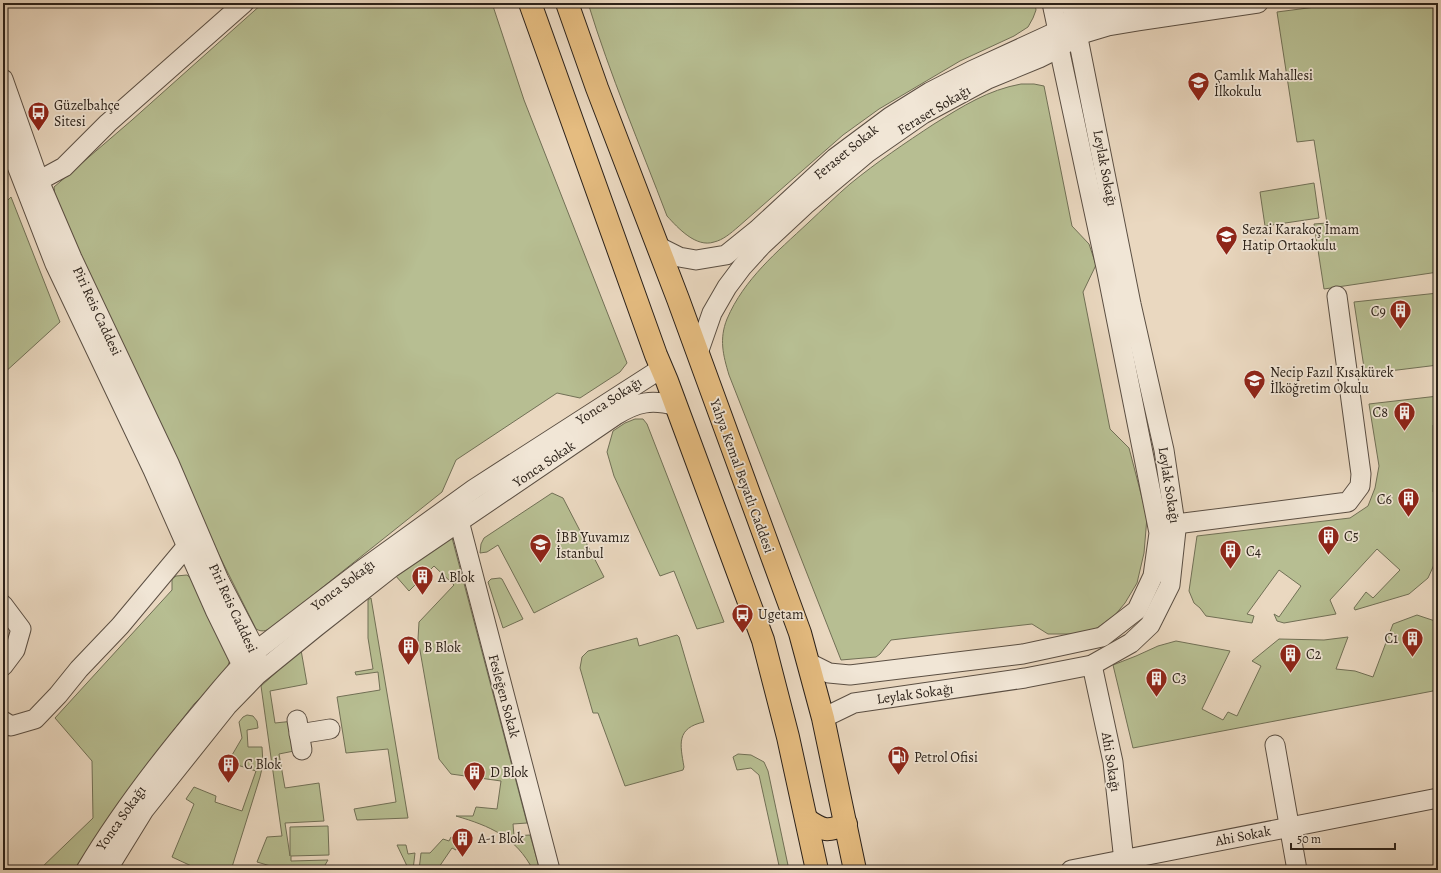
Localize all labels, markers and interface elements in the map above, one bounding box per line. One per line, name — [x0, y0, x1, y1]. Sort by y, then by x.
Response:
place label: Çamlık Mahallesi İlkokulu — [1214, 66, 1313, 101]
school or university icon: Çamlık Mahallesi İlkokulu — [1185, 70, 1211, 103]
street label: Feraset Sokağı — [894, 81, 974, 139]
place label: Güzelbahçe Sitesi — [54, 96, 120, 131]
bus stop icon: Güzelbahçe Sitesi — [25, 100, 51, 133]
street label: Feraset Sokak — [810, 120, 882, 184]
street label: Leylak Sokağı — [1088, 128, 1122, 208]
place label: Sezai Karakoç İmam Hatip Ortaokulu — [1242, 220, 1359, 255]
school or university icon: Sezai Karakoç İmam Hatip Ortaokulu — [1214, 224, 1240, 257]
street label: Piri Reis Caddesi — [68, 263, 126, 359]
building icon: C9 — [1388, 298, 1414, 331]
place label: C9 — [1371, 302, 1386, 321]
place label: Necip Fazıl Kısakürek İlköğretim Okulu — [1270, 363, 1394, 398]
school or university icon: Necip Fazıl Kısakürek İlköğretim Okulu — [1241, 367, 1267, 400]
street label: Yonca Sokağı — [572, 373, 646, 430]
street label: Yahya Kemal Beyatlı Caddesi — [705, 395, 779, 556]
building icon: C8 — [1391, 399, 1417, 432]
place label: C8 — [1372, 403, 1388, 422]
street label: Yonca Sokak — [508, 436, 579, 492]
street label: Leylak Sokağı — [1154, 445, 1184, 525]
building icon: C6 — [1395, 486, 1421, 519]
place label: C6 — [1377, 490, 1392, 509]
building icon: C5 — [1315, 523, 1341, 556]
place label: C5 — [1344, 527, 1359, 546]
place label: İBB Yuvamız İstanbul — [556, 528, 630, 563]
school or university icon: İBB Yuvamız İstanbul — [528, 532, 554, 565]
building icon: C4 — [1218, 538, 1244, 571]
place label: C4 — [1246, 542, 1261, 561]
street label: Yonca Sokağı — [307, 555, 379, 616]
street label: Piri Reis Caddesi — [204, 560, 262, 656]
building icon: A Blok — [410, 564, 436, 597]
place label: A Blok — [437, 568, 475, 587]
bus stop icon: Ugetam — [730, 601, 756, 634]
place label: Ugetam — [758, 605, 804, 624]
building icon: C1 — [1400, 625, 1426, 658]
place label: C1 — [1384, 629, 1398, 648]
building icon: B Blok — [396, 634, 422, 667]
place label: B Blok — [424, 638, 461, 657]
building icon: C2 — [1277, 641, 1303, 674]
place label: C2 — [1306, 645, 1322, 664]
street label: Fesleğen Sokak — [484, 652, 524, 740]
building icon: C3 — [1144, 665, 1170, 698]
place label: C3 — [1172, 669, 1187, 688]
street label: Leylak Sokağı — [875, 679, 955, 709]
street label: Ahi Sokağı — [1097, 730, 1125, 793]
fuel station icon: Petrol Ofisi — [885, 744, 911, 777]
place label: Petrol Ofisi — [914, 748, 978, 767]
building icon: C Blok — [215, 751, 241, 784]
place label: C Blok — [244, 755, 281, 774]
building icon: D Blok — [461, 759, 487, 792]
place label: D Blok — [490, 763, 528, 782]
street label: Yonca Sokağı — [91, 782, 150, 855]
street label: Ahi Sokak — [1213, 821, 1273, 851]
building icon: A-1 Blok — [449, 825, 475, 858]
scale bar — [1291, 825, 1395, 851]
place label: A-1 Blok — [477, 829, 524, 848]
text: 50 m — [1297, 831, 1321, 847]

